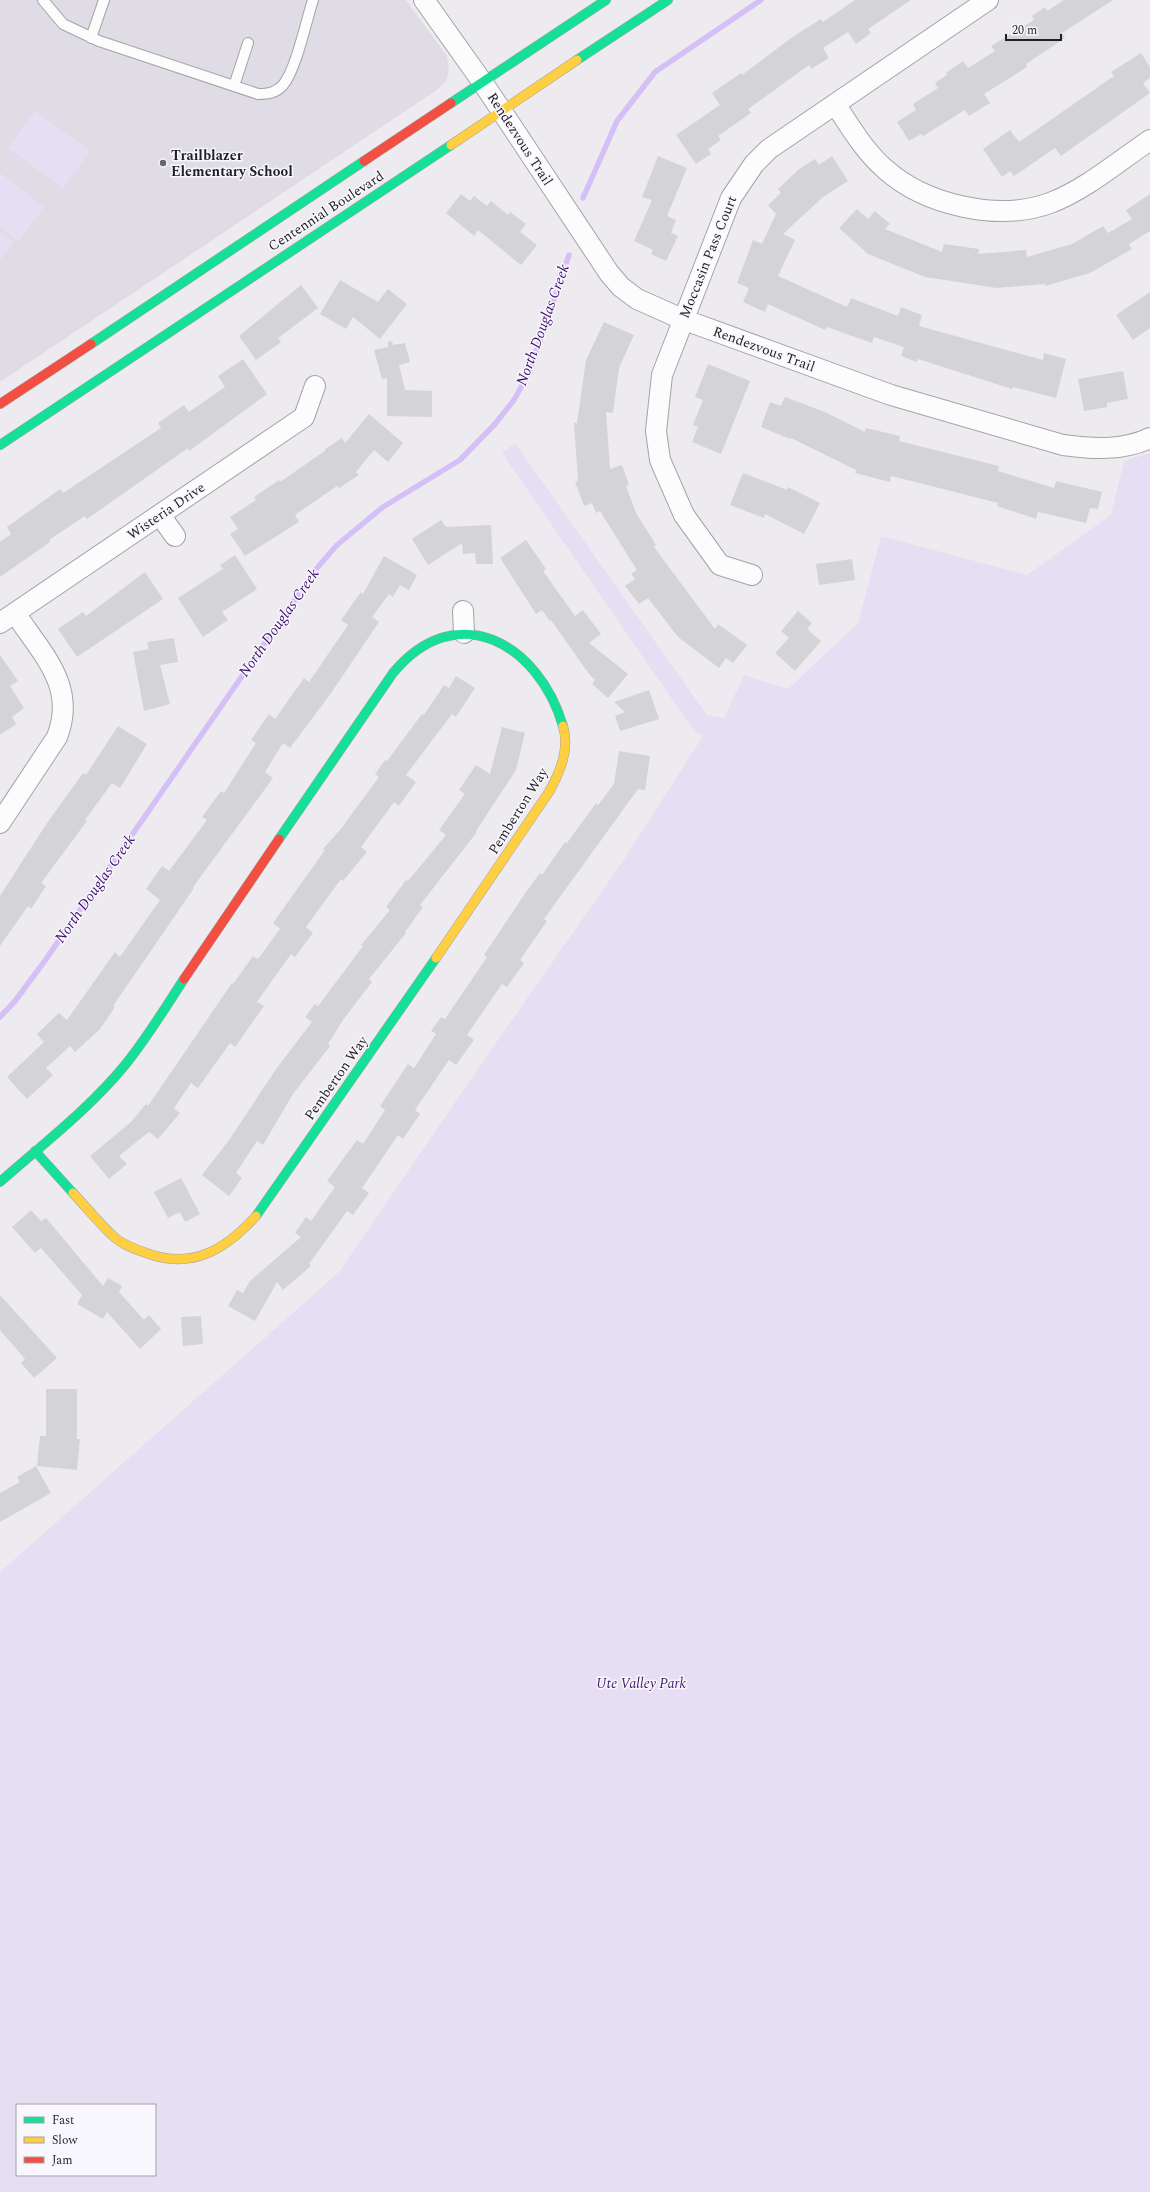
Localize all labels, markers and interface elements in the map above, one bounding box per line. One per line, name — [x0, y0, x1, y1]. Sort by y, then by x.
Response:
scale bar — [1006, 16, 1061, 42]
text: 20 m — [1012, 21, 1037, 40]
street label: Rendezvous Trail — [482, 88, 558, 190]
place label: Trailblazer Elementary School — [171, 145, 293, 182]
marker: Trailblazer Elementary School — [158, 158, 168, 168]
street label: Centennial Boulevard — [264, 165, 388, 256]
street label: Moccasin Pass Court — [674, 193, 742, 321]
water label: North Douglas Creek — [510, 261, 576, 389]
street label: Rendezvous Trail — [710, 321, 818, 377]
street label: Wisteria Drive — [123, 477, 209, 545]
water label: North Douglas Creek — [233, 564, 325, 682]
street label: Pemberton Way — [483, 763, 554, 858]
water label: North Douglas Creek — [49, 830, 141, 948]
street label: Pemberton Way — [299, 1031, 374, 1124]
park label: Ute Valley Park — [596, 1673, 686, 1694]
legend — [16, 2104, 156, 2176]
text: Fast — [52, 2111, 74, 2130]
text: Slow — [52, 2131, 78, 2150]
text: Jam — [52, 2151, 73, 2170]

